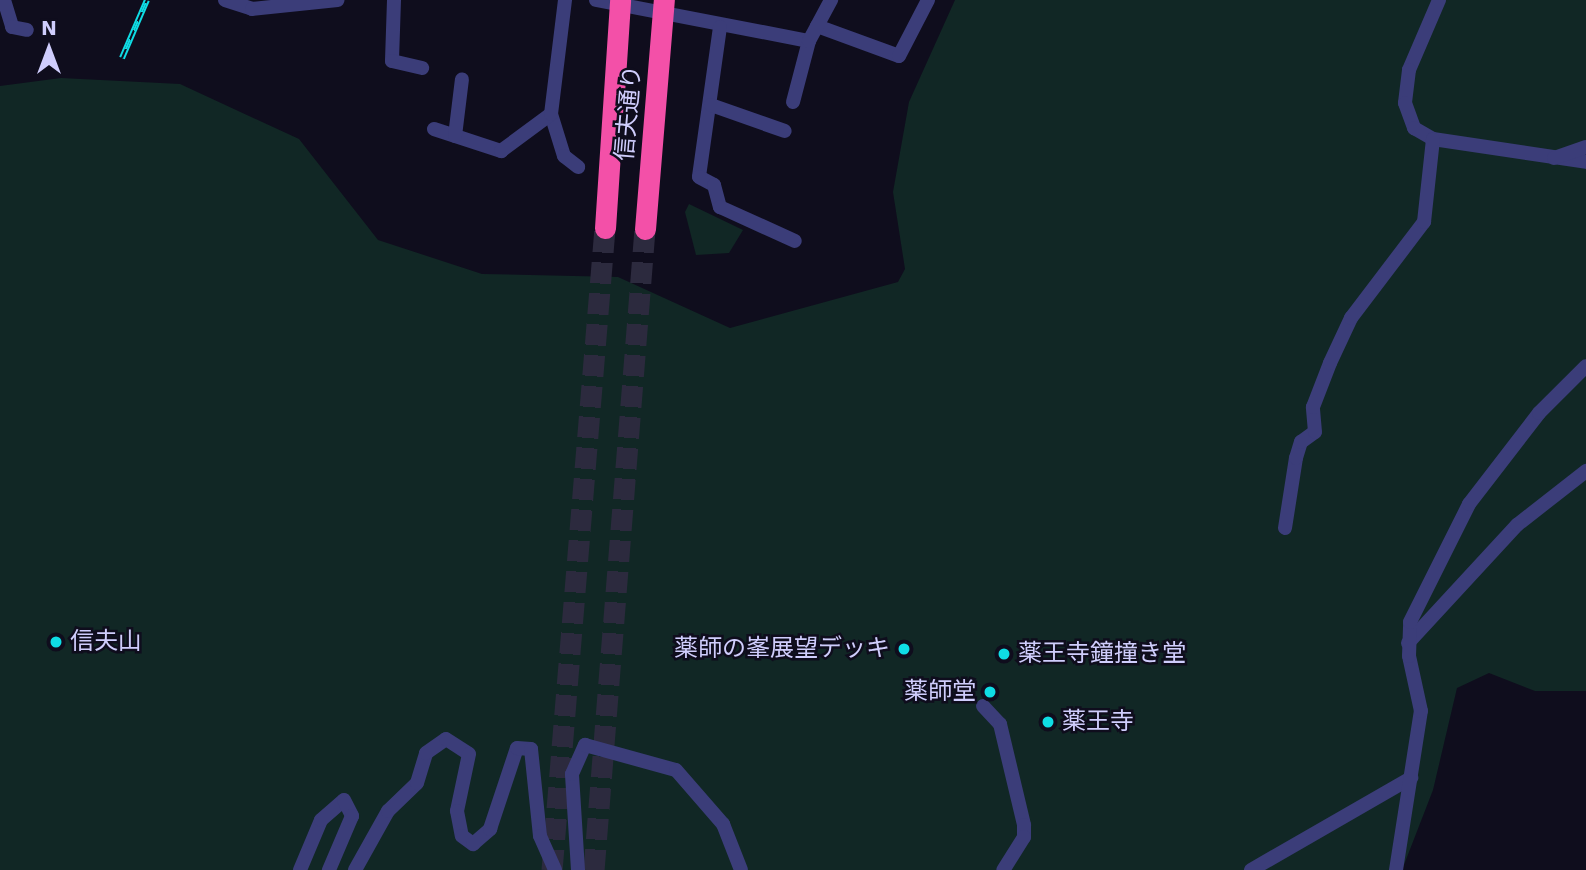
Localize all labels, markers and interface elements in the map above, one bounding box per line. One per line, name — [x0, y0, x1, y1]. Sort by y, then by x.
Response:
north arrow — [14, 14, 84, 84]
text: N — [41, 17, 57, 39]
street label: 信夫通り — [610, 64, 648, 162]
place label: 信夫山 — [70, 628, 142, 656]
marker: 信夫山 — [48, 634, 64, 650]
place label: 薬師の峯展望デッキ — [674, 635, 890, 663]
place label: 薬王寺鐘撞き堂 — [1018, 640, 1186, 668]
marker: 薬師の峯展望デッキ — [896, 641, 912, 657]
marker: 薬王寺鐘撞き堂 — [996, 646, 1012, 662]
place label: 薬師堂 — [904, 678, 976, 706]
marker: 薬師堂 — [982, 684, 998, 700]
place label: 薬王寺 — [1062, 708, 1134, 736]
marker: 薬王寺 — [1040, 714, 1056, 730]

